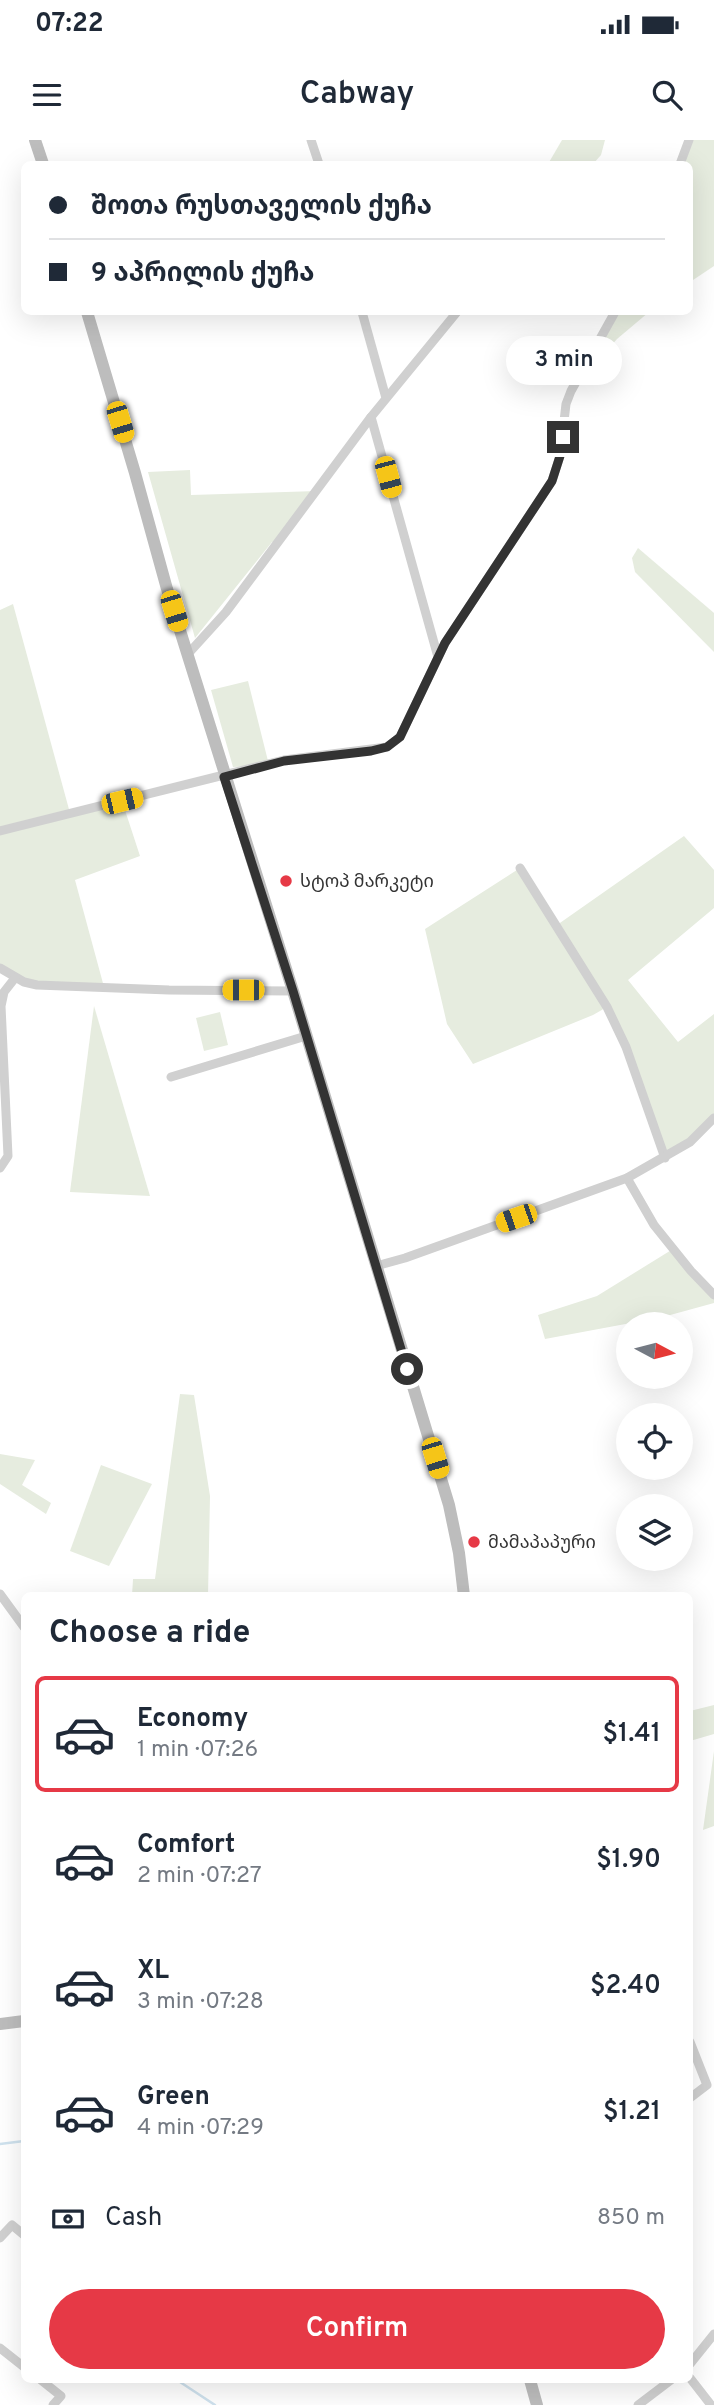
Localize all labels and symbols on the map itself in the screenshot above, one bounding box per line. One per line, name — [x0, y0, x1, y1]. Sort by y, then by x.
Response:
callout: 3 min — [505, 336, 621, 384]
car — [104, 399, 137, 445]
route end — [547, 421, 579, 453]
car — [373, 454, 404, 500]
car — [158, 588, 191, 634]
car — [100, 786, 145, 816]
place label: სტოპ მარკეტი — [300, 871, 434, 894]
marker: სტოპ მარკეტი — [278, 873, 294, 889]
car — [223, 980, 265, 1001]
car — [493, 1201, 540, 1235]
north arrow — [616, 1312, 693, 1390]
route start — [391, 1353, 423, 1385]
car — [419, 1435, 452, 1481]
place label: მამაპაპური — [488, 1532, 596, 1555]
marker: მამაპაპური — [466, 1534, 482, 1550]

